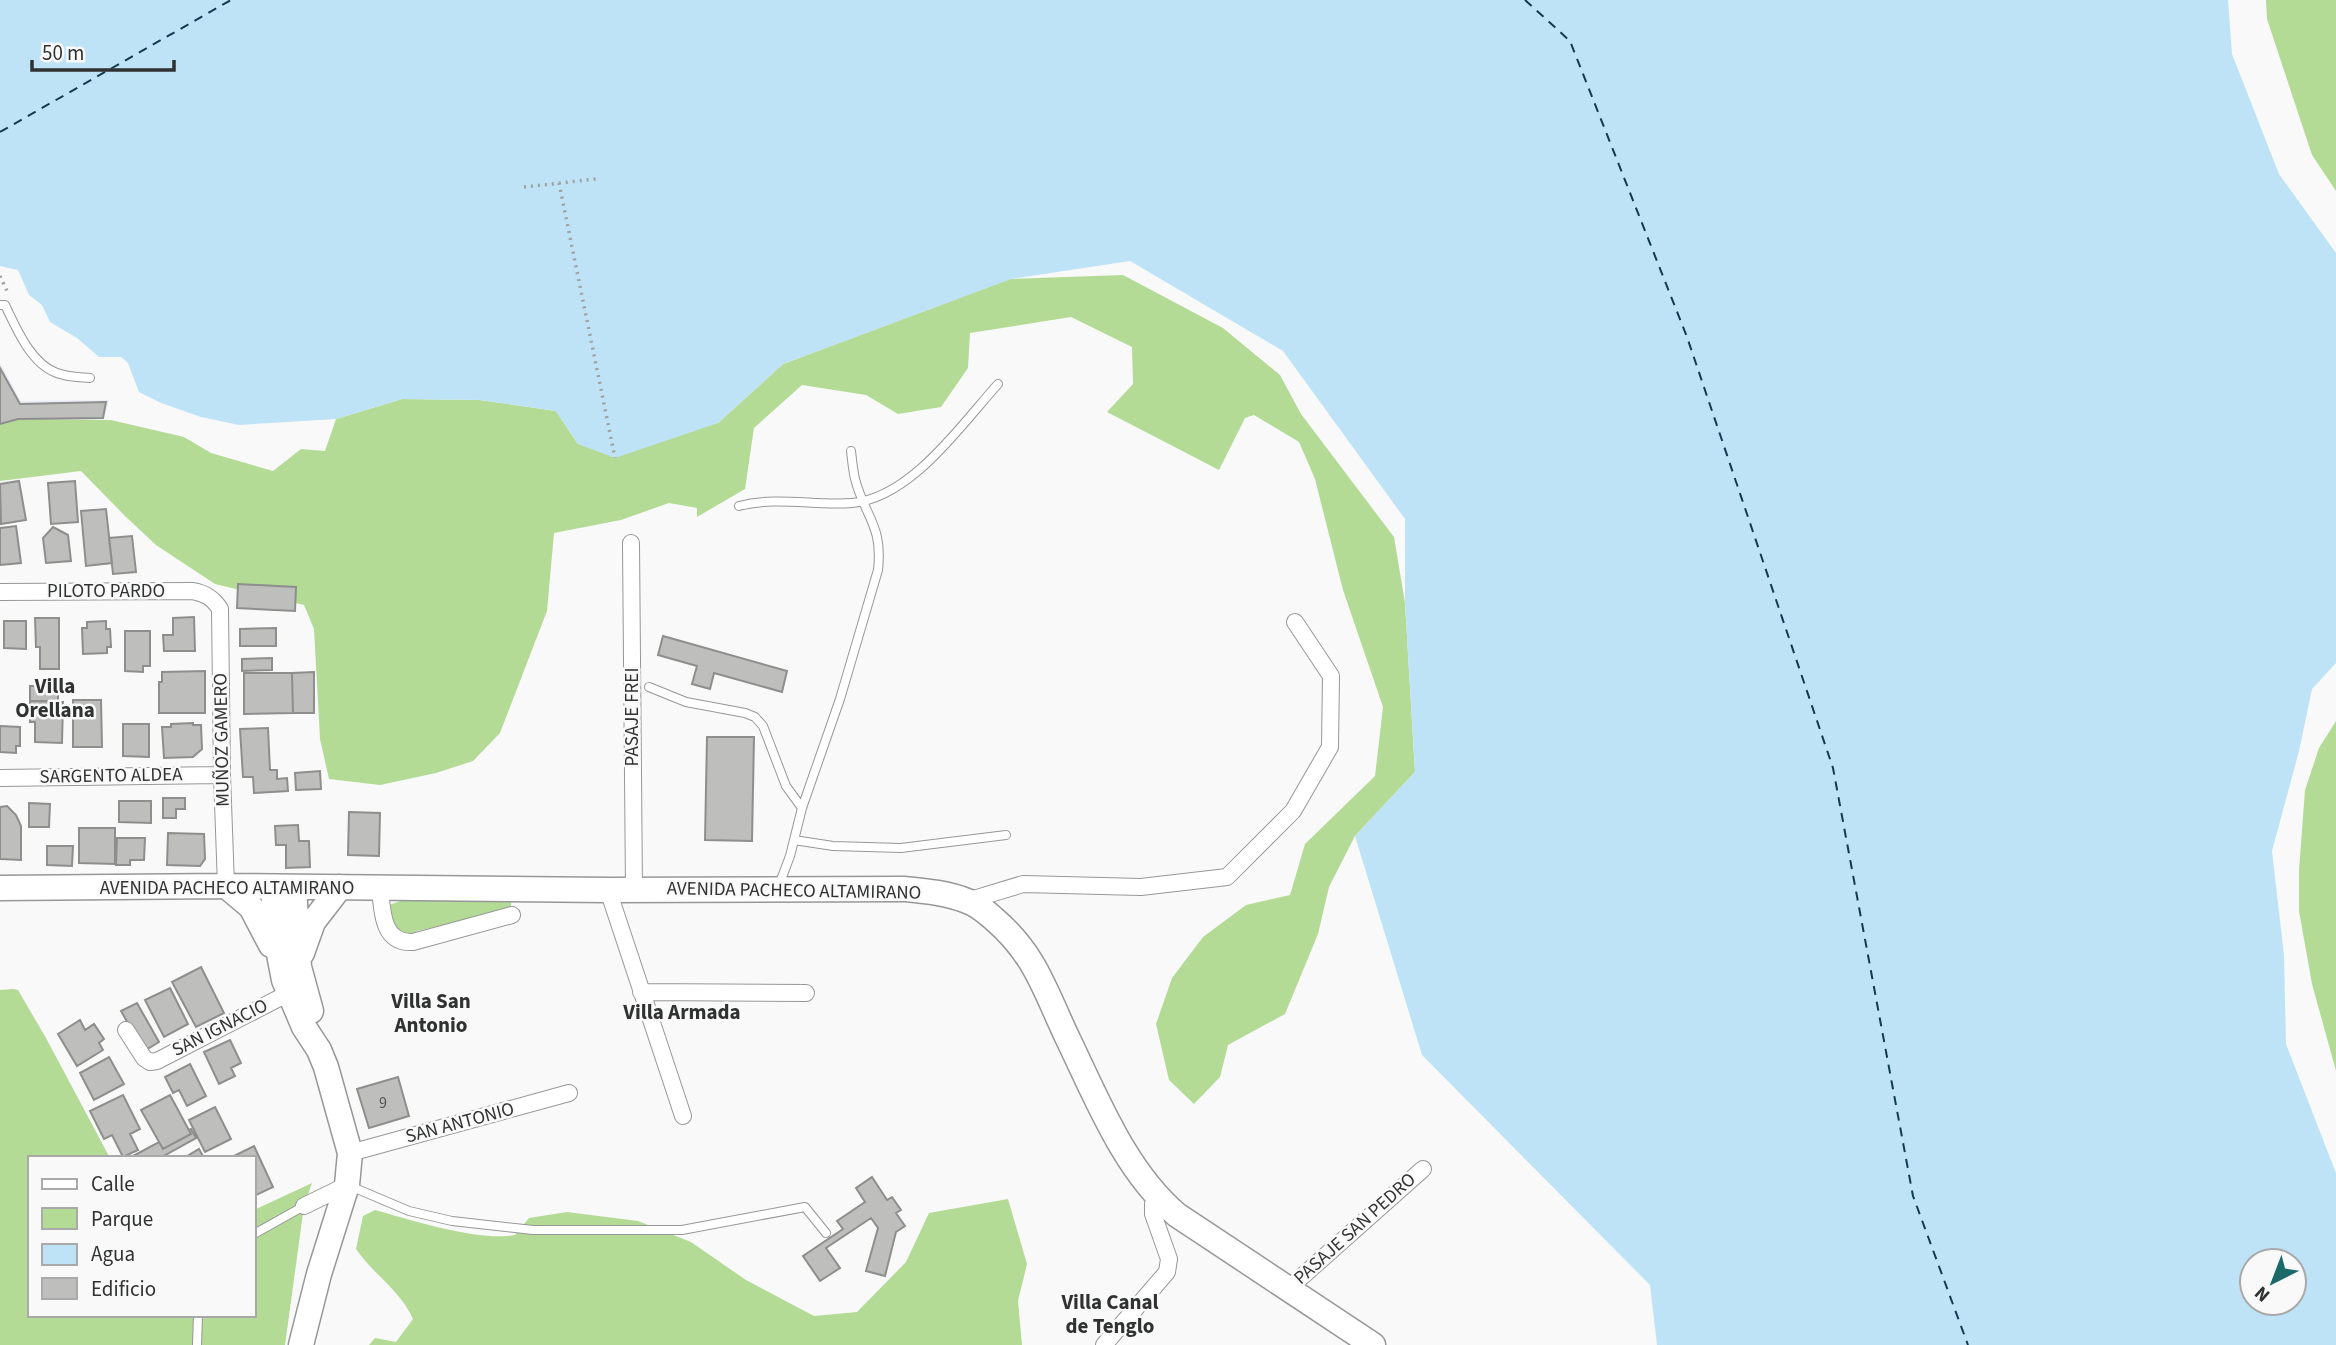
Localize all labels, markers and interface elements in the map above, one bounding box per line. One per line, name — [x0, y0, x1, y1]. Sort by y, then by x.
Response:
scale bar — [32, 28, 173, 72]
text: 50 m — [42, 38, 84, 68]
street label: PILOTO PARDO — [47, 578, 165, 605]
street label: PASAJE FREI — [619, 668, 646, 766]
district label: Villa Orellana — [15, 671, 95, 725]
street label: MUÑOZ GAMERO — [207, 673, 237, 807]
street label: SARGENTO ALDEA — [39, 761, 183, 791]
street label: AVENIDA PACHECO ALTAMIRANO — [100, 875, 354, 902]
street label: AVENIDA PACHECO ALTAMIRANO — [667, 875, 921, 907]
district label: Villa San Antonio — [390, 986, 471, 1040]
street label: SAN IGNACIO — [167, 992, 273, 1064]
district label: Villa Armada — [622, 997, 741, 1027]
house number: 9 — [379, 1092, 387, 1114]
street label: SAN ANTONIO — [403, 1096, 517, 1150]
legend — [28, 1156, 256, 1317]
street label: PASAJE SAN PEDRO — [1288, 1167, 1422, 1291]
text: Calle — [91, 1169, 135, 1199]
text: Parque — [91, 1204, 153, 1234]
text: Agua — [91, 1239, 135, 1269]
north arrow — [2238, 1247, 2308, 1317]
text: Edificio — [91, 1274, 156, 1304]
text: N — [2249, 1279, 2276, 1308]
district label: Villa Canal de Tenglo — [1060, 1287, 1159, 1341]

